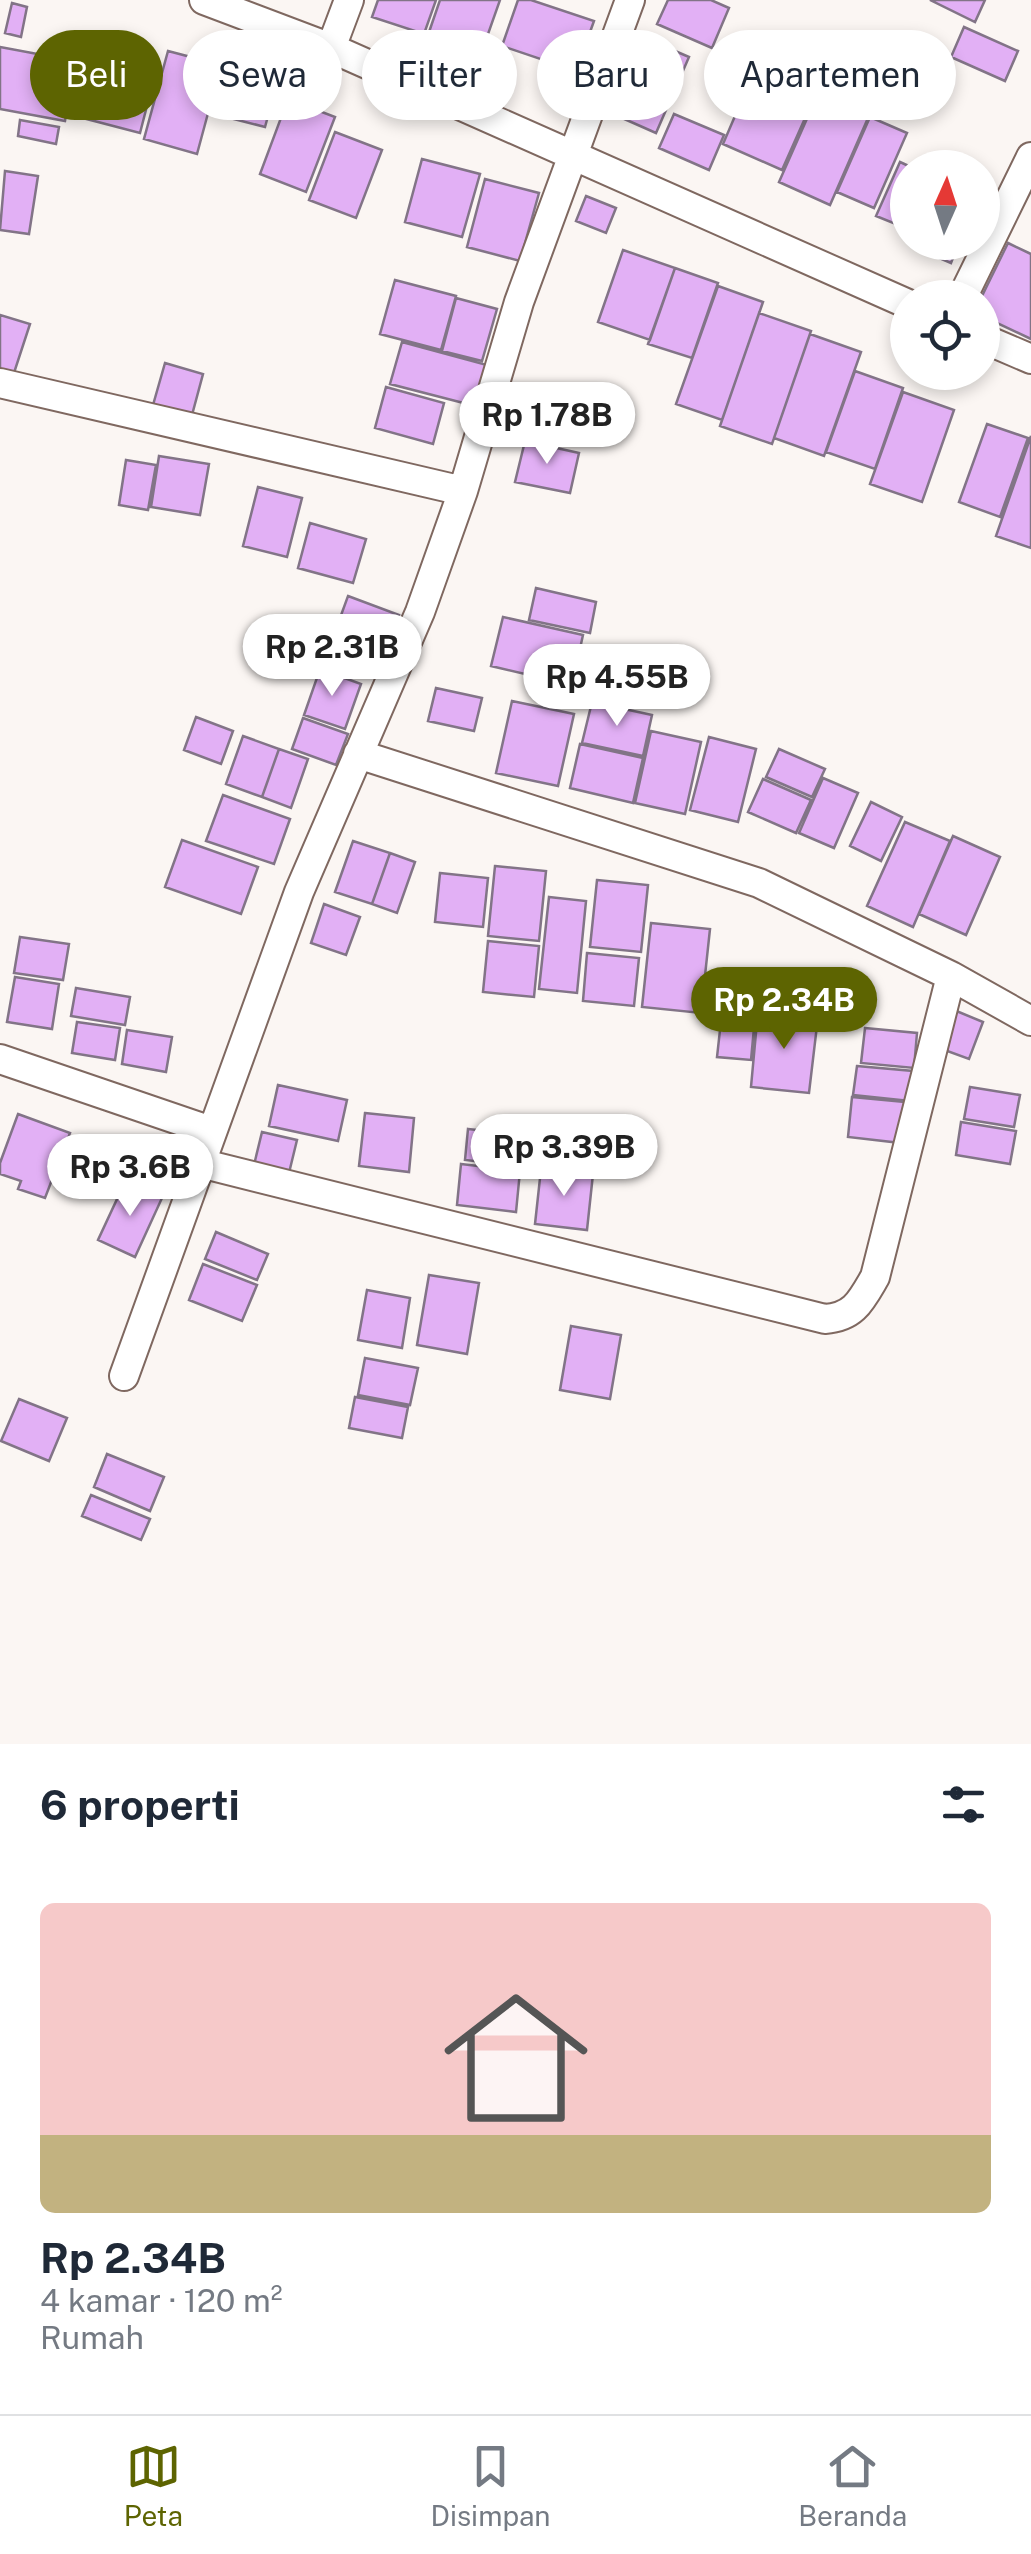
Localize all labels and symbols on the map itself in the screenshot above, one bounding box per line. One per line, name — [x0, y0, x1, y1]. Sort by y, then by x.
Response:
north arrow — [890, 150, 1000, 260]
pin: Rp 1.78B — [444, 382, 650, 467]
pin: Rp 2.31B — [229, 614, 435, 699]
pin: Rp 4.55B — [514, 644, 720, 729]
pin: Rp 2.34B — [681, 967, 887, 1052]
pin: Rp 3.39B — [461, 1114, 667, 1199]
pin: Rp 3.6B — [38, 1134, 222, 1219]

